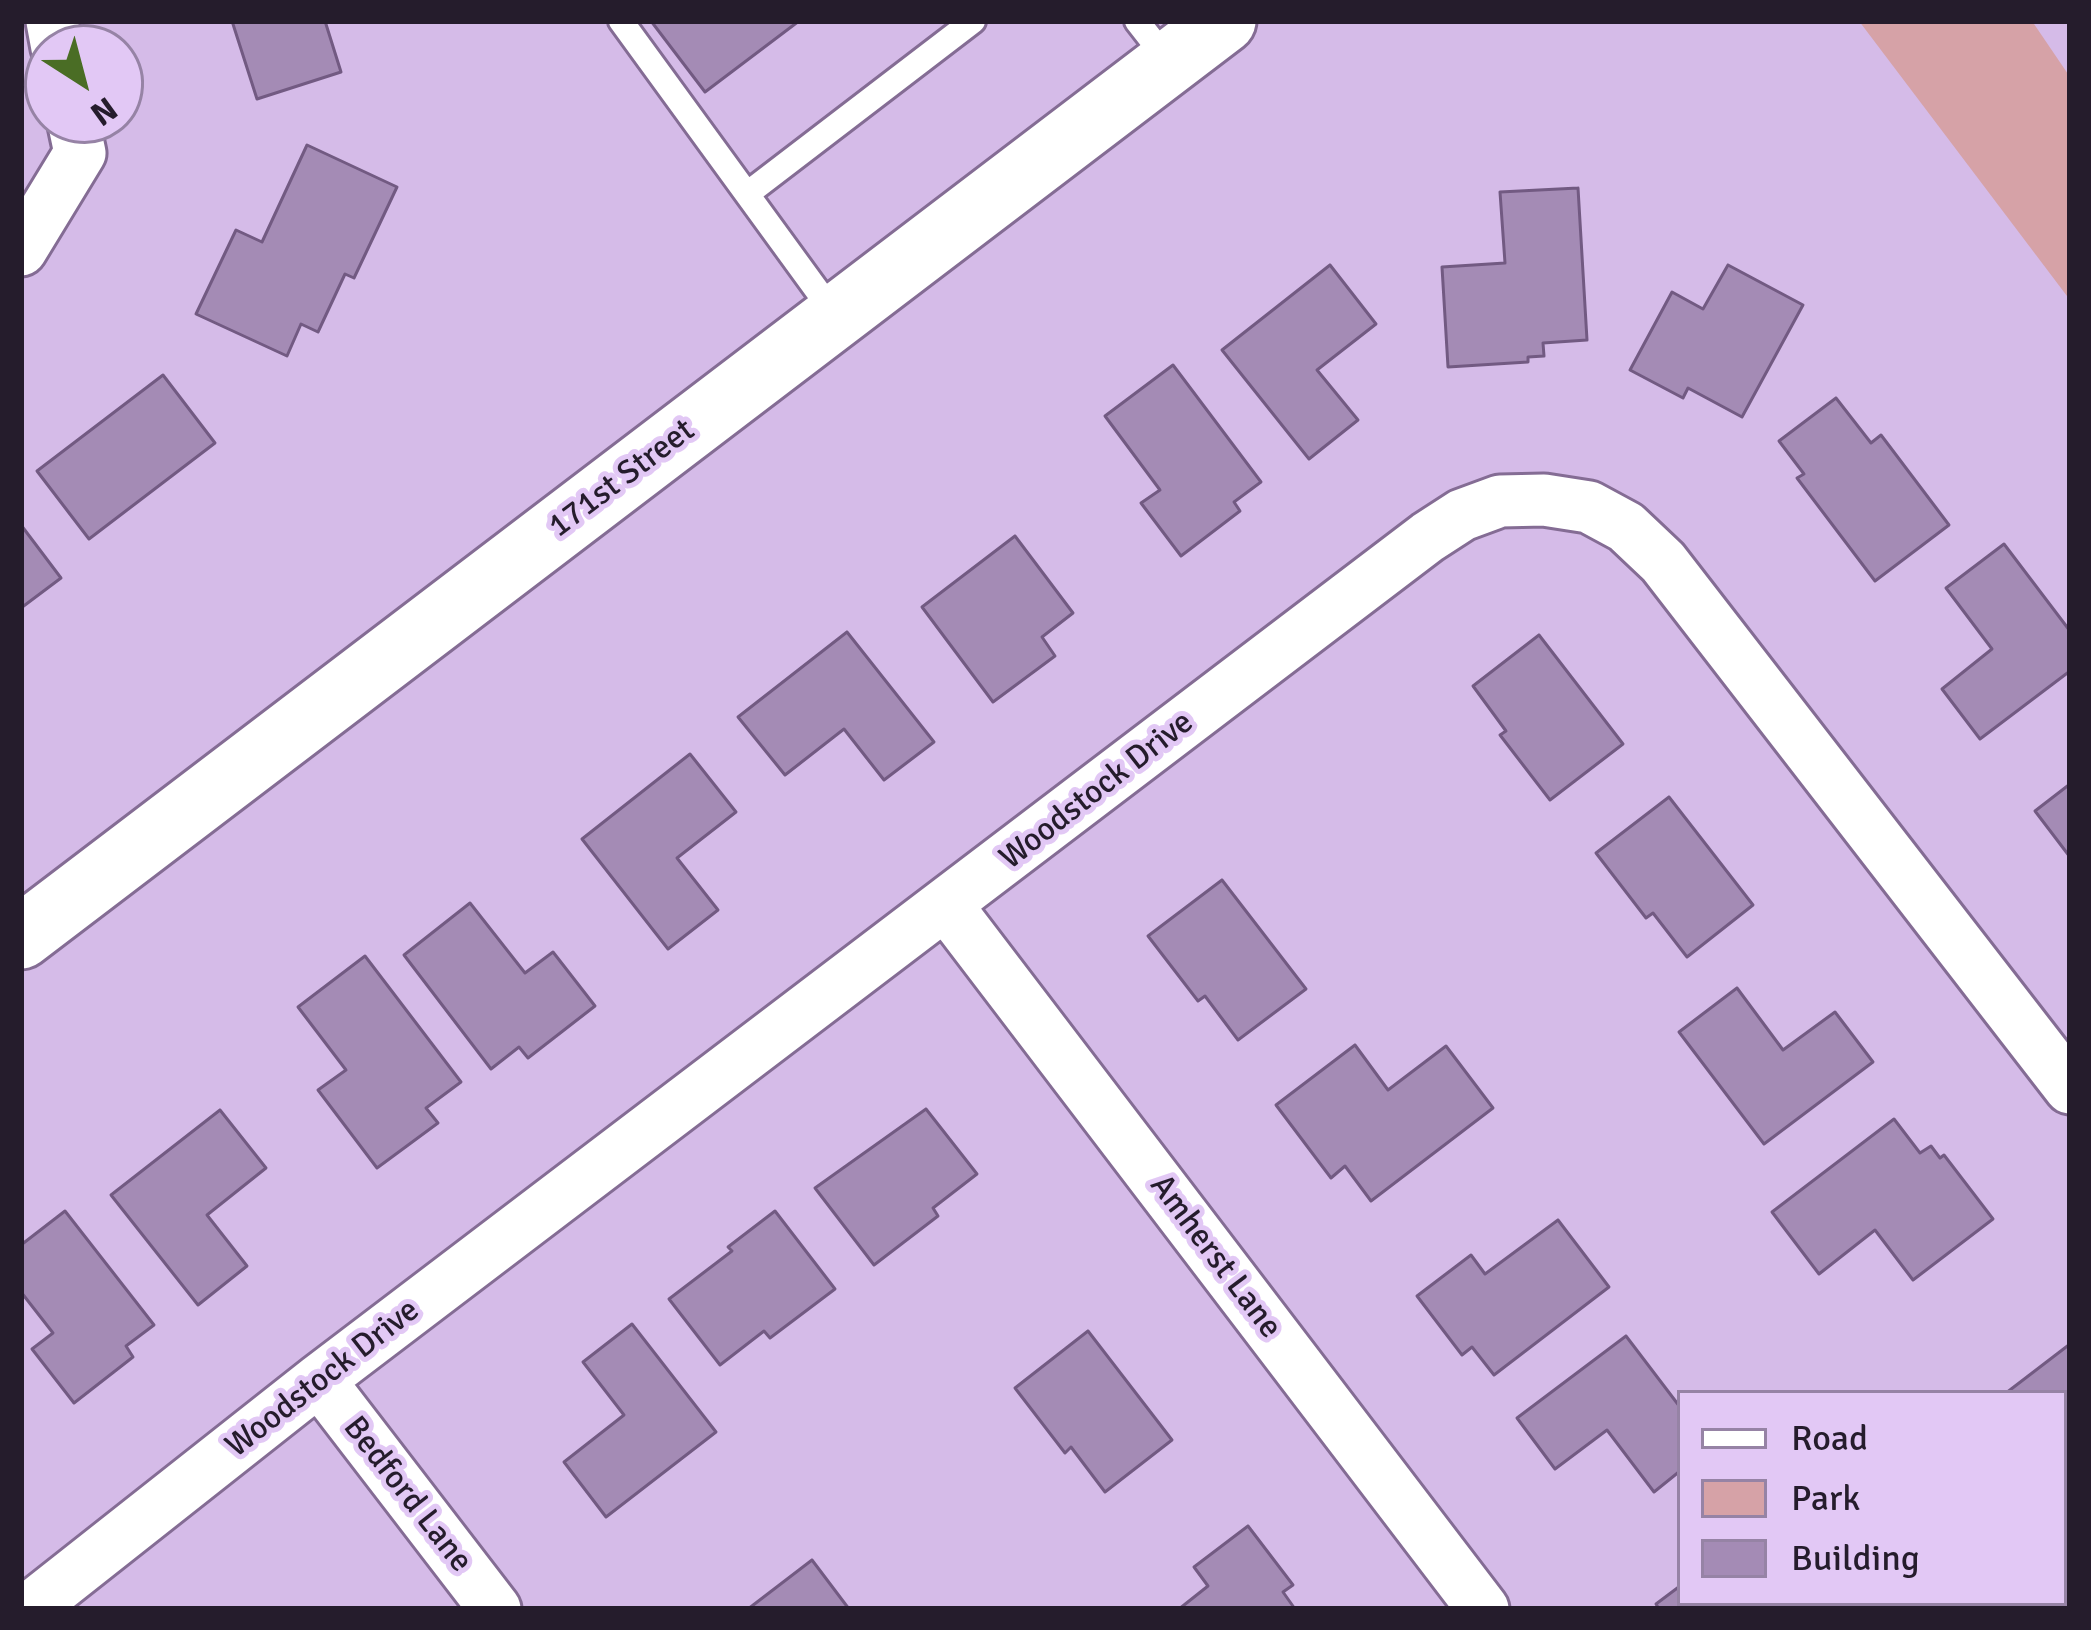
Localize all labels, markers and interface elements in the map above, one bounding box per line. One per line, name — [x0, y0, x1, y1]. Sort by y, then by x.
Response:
north arrow — [24, 24, 144, 144]
text: N — [82, 88, 125, 134]
street label: 171st Street — [541, 411, 703, 547]
street label: Woodstock Drive — [992, 703, 1202, 879]
street label: Amherst Lane — [1141, 1167, 1289, 1347]
street label: Woodstock Drive — [218, 1291, 428, 1467]
legend — [1677, 1390, 2067, 1606]
street label: Bedford Lane — [334, 1409, 480, 1581]
text: Road — [1791, 1416, 1868, 1461]
text: Park — [1791, 1476, 1860, 1521]
text: Building — [1791, 1536, 1920, 1581]

